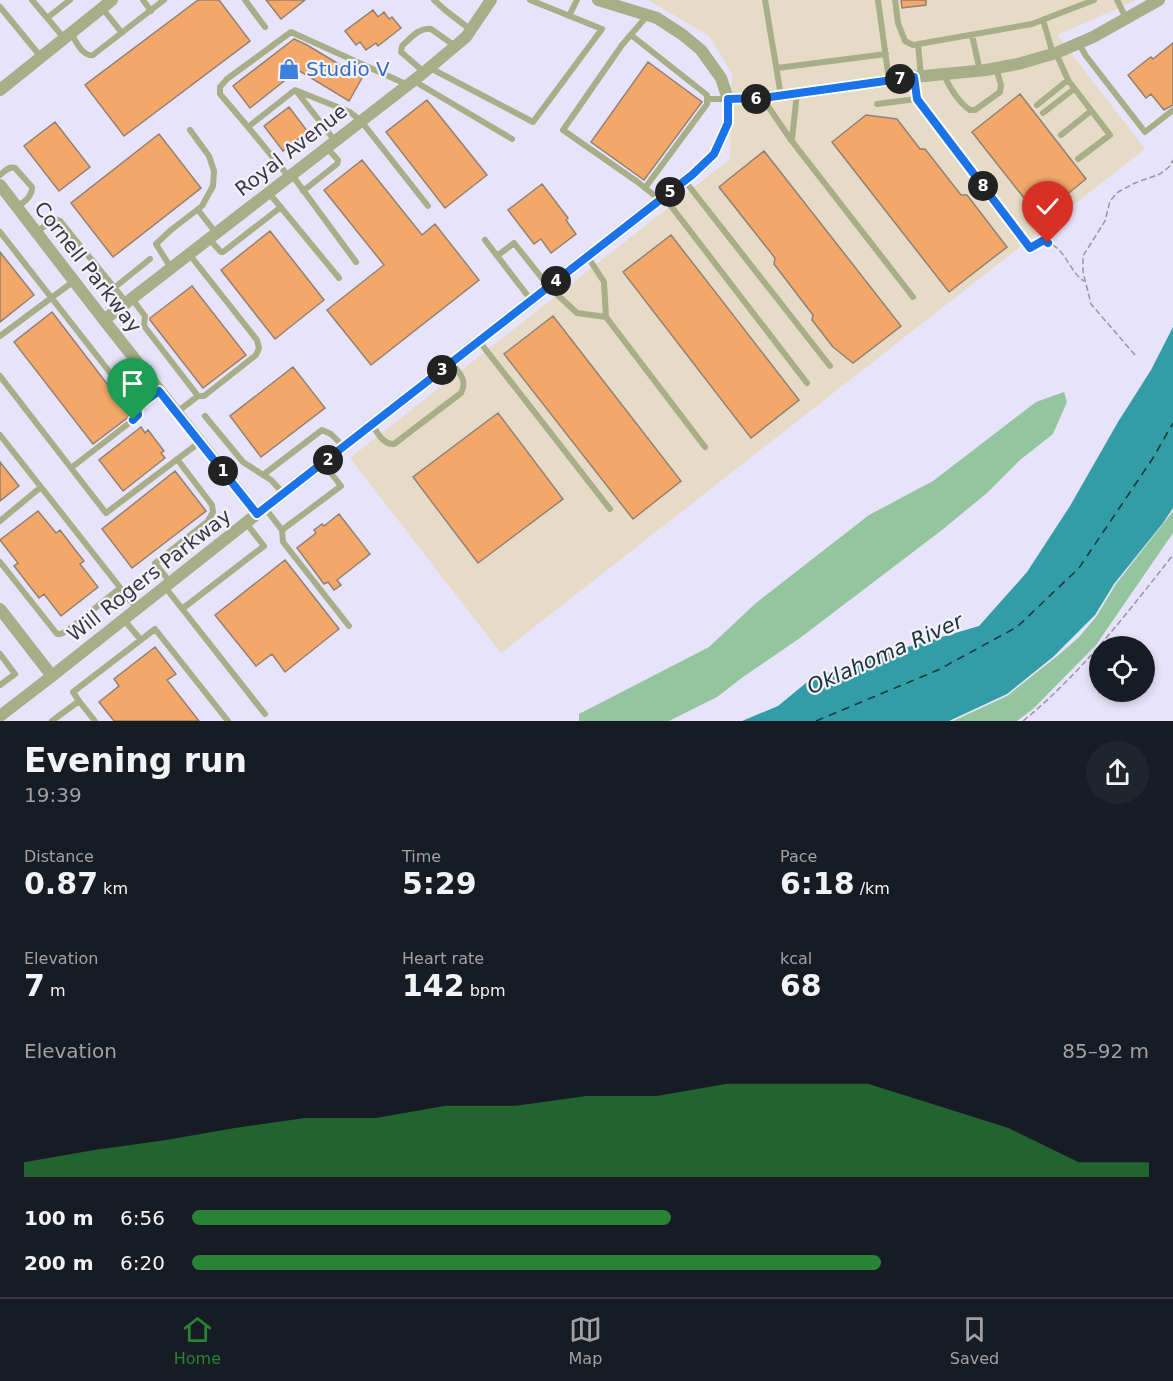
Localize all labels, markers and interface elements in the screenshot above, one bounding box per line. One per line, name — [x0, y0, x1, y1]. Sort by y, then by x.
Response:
shop icon: Studio V — [277, 57, 301, 81]
place label: Studio V — [306, 57, 390, 81]
pin: 7 — [885, 64, 915, 94]
text: 7 — [894, 69, 906, 88]
pin: 6 — [741, 84, 771, 114]
text: 6 — [750, 89, 762, 108]
street label: Royal Avenue — [230, 99, 352, 201]
pin: 8 — [968, 171, 998, 201]
text: 8 — [977, 176, 989, 195]
pin: 5 — [655, 177, 685, 207]
pin — [1022, 181, 1073, 243]
text: 5 — [664, 182, 676, 201]
icon: check — [1031, 190, 1064, 223]
street label: Cornell Parkway — [29, 196, 147, 338]
pin: 4 — [541, 266, 571, 296]
text: 4 — [550, 271, 562, 290]
pin: 3 — [427, 355, 457, 385]
pin — [107, 358, 158, 420]
text: 3 — [436, 360, 448, 379]
icon: arrive — [116, 367, 149, 400]
pin: 2 — [313, 445, 343, 475]
text: 2 — [322, 450, 334, 469]
pin: 1 — [208, 456, 238, 486]
text: 1 — [217, 461, 229, 480]
street label: Will Rogers Parkway — [62, 503, 236, 646]
water label: Oklahoma River — [803, 608, 968, 699]
map controls — [1089, 636, 1155, 702]
button: locate — [1089, 636, 1155, 702]
text: Evening run — [24, 741, 247, 780]
button: share — [1086, 741, 1149, 804]
text: 19:39 — [24, 783, 82, 807]
text: Distance — [24, 847, 94, 866]
text: Time — [402, 847, 441, 866]
text: Pace — [780, 847, 817, 866]
text: 0.87 — [24, 866, 98, 901]
text: 5:29 — [402, 866, 477, 901]
text: 6:18 — [780, 866, 855, 901]
text: km — [98, 879, 128, 898]
text: /km — [855, 879, 890, 898]
text: Elevation — [24, 949, 98, 968]
text: Heart rate — [402, 949, 484, 968]
text: kcal — [780, 949, 812, 968]
text: 7 — [24, 968, 45, 1003]
text: 142 — [402, 968, 465, 1003]
text: 68 — [780, 968, 822, 1003]
text: m — [45, 981, 66, 1000]
text: bpm — [465, 981, 506, 1000]
text: Elevation — [24, 1039, 117, 1063]
text: 85–92 m — [1062, 1039, 1149, 1063]
text: 100 m — [24, 1206, 94, 1230]
text: 6:56 — [120, 1206, 165, 1230]
text: 200 m — [24, 1251, 94, 1275]
text: 6:20 — [120, 1251, 165, 1275]
tab: Home — [174, 1313, 221, 1368]
tab: Map — [569, 1313, 602, 1368]
tab: Saved — [950, 1313, 999, 1368]

